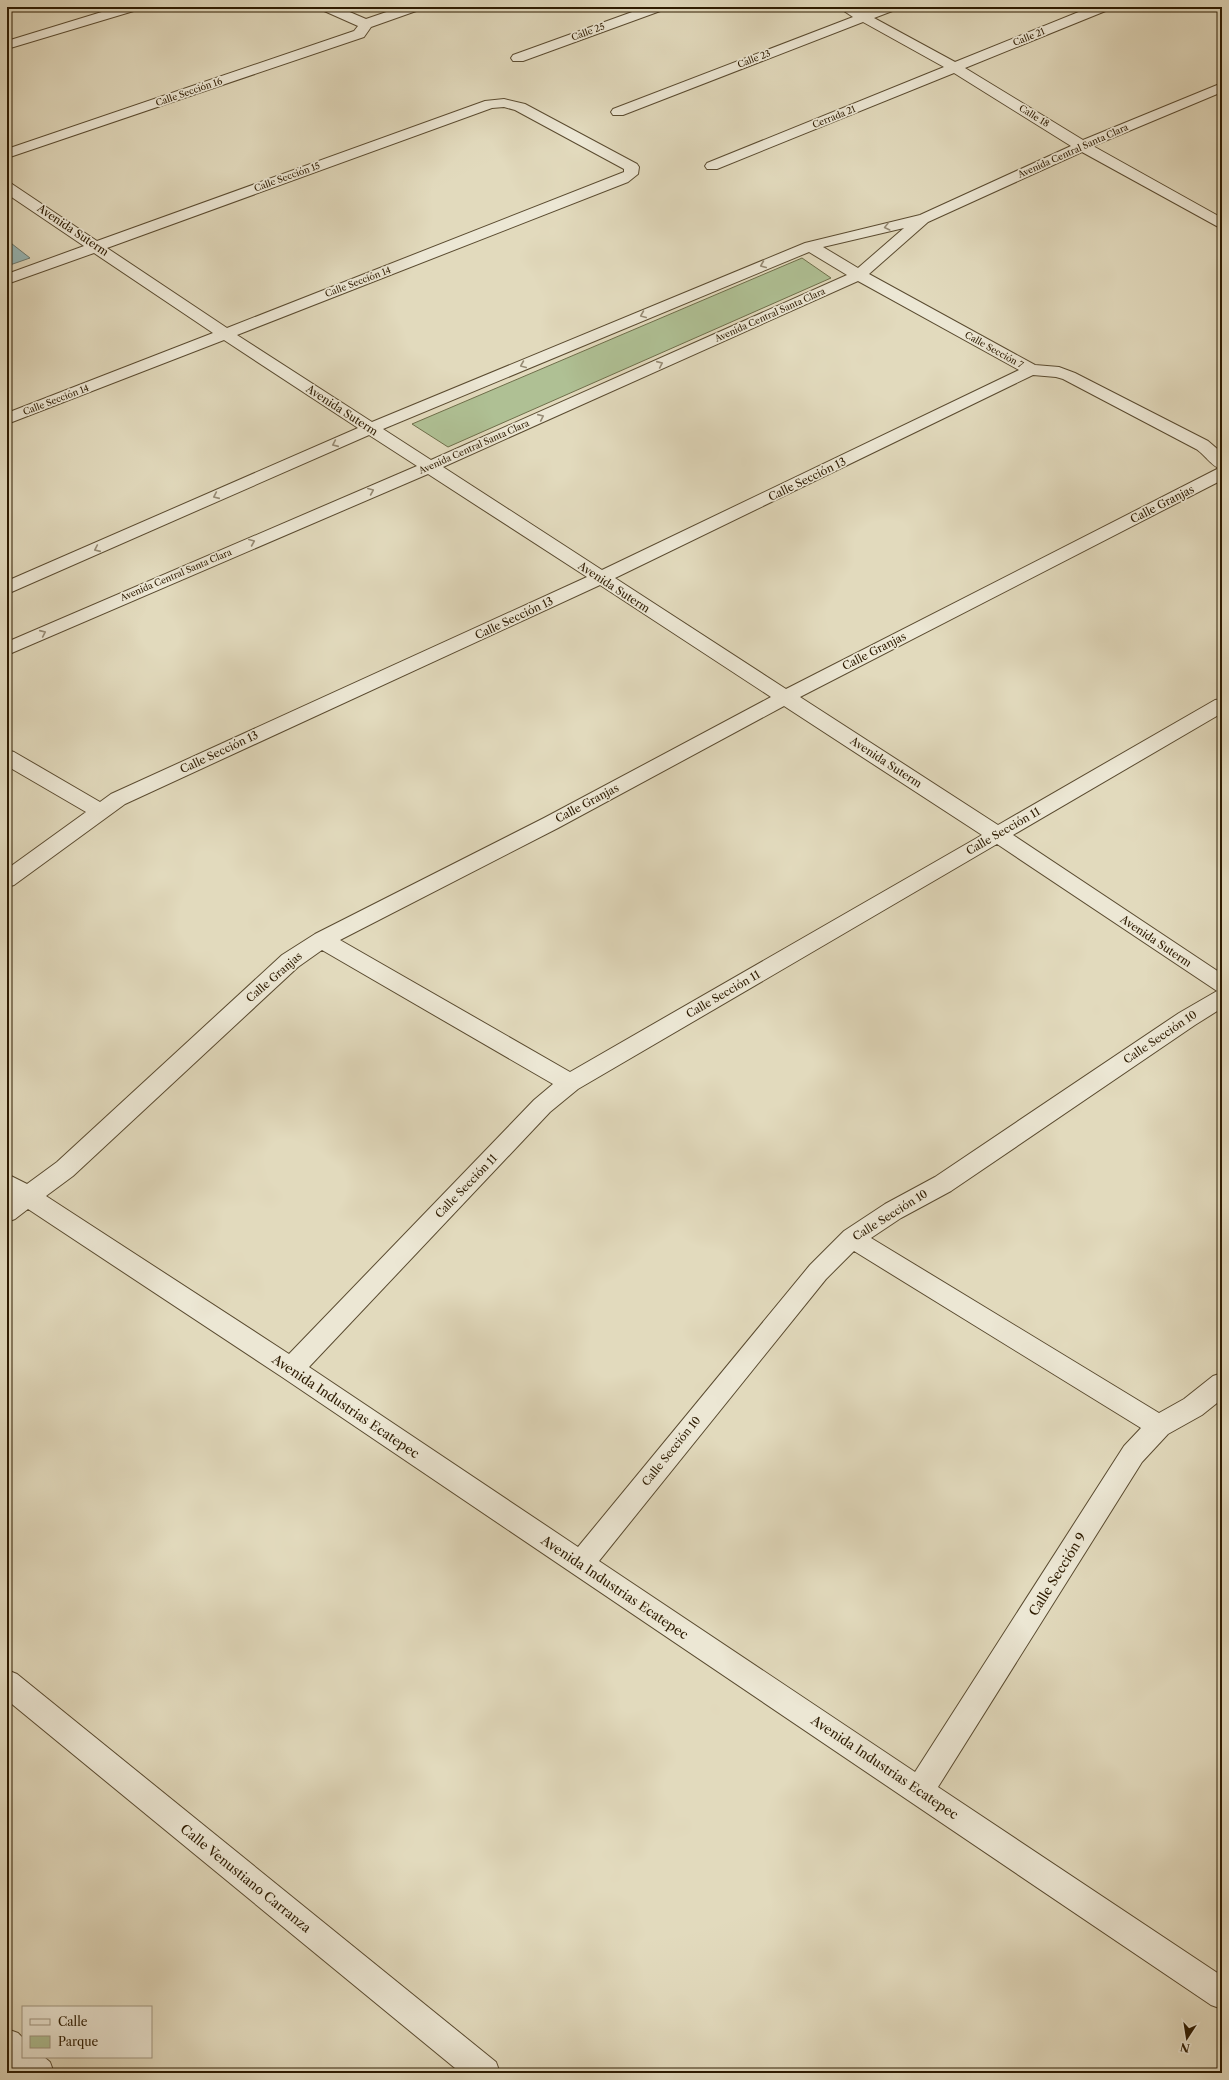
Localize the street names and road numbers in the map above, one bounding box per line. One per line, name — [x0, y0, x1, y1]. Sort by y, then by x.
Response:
street label: Calle 25 — [570, 20, 606, 43]
street label: Calle 21 — [1011, 25, 1047, 48]
street label: Calle 23 — [736, 47, 772, 70]
street label: Calle Sección 16 — [154, 75, 224, 108]
street label: Calle 18 — [1017, 102, 1051, 129]
street label: Cerrada 21 — [811, 103, 857, 130]
street label: Avenida Central Santa Clara — [1015, 121, 1130, 180]
street label: Calle Sección 15 — [252, 159, 321, 194]
street label: Avenida Suterm — [34, 200, 112, 259]
street label: Calle Sección 14 — [323, 264, 392, 299]
street label: Avenida Central Santa Clara — [712, 285, 827, 344]
street label: Calle Sección 7 — [963, 329, 1026, 370]
street label: Avenida Suterm — [302, 381, 381, 439]
street label: Calle Sección 14 — [21, 382, 90, 417]
street label: Avenida Central Santa Clara — [416, 417, 531, 476]
street label: Calle Sección 13 — [766, 454, 848, 504]
street label: Calle Granjas — [1128, 482, 1196, 526]
street label: Avenida Central Santa Clara — [118, 546, 233, 603]
street label: Avenida Suterm — [574, 558, 653, 616]
street label: Calle Sección 13 — [473, 594, 555, 642]
street label: Calle Granjas — [840, 629, 908, 673]
street label: Calle Sección 13 — [178, 728, 260, 776]
street label: Avenida Suterm — [846, 733, 925, 791]
street label: Calle Granjas — [553, 780, 621, 826]
street label: Calle Sección 11 — [963, 804, 1043, 858]
street label: Avenida Suterm — [1117, 911, 1195, 970]
street label: Calle Granjas — [243, 949, 305, 1005]
street label: Calle Sección 11 — [683, 967, 763, 1021]
street label: Calle Sección 10 — [1121, 1007, 1199, 1067]
street label: Calle Sección 11 — [432, 1151, 500, 1221]
street label: Calle Sección 10 — [850, 1186, 930, 1244]
street label: Avenida Industrias Ecatepec — [269, 1350, 423, 1461]
street label: Calle Sección 10 — [639, 1413, 703, 1489]
street label: Calle Sección 9 — [1025, 1529, 1089, 1619]
street label: Avenida Industrias Ecatepec — [538, 1531, 692, 1642]
street label: Avenida Industrias Ecatepec — [808, 1711, 962, 1822]
street label: Calle Venustiano Carranza — [177, 1820, 315, 1936]

